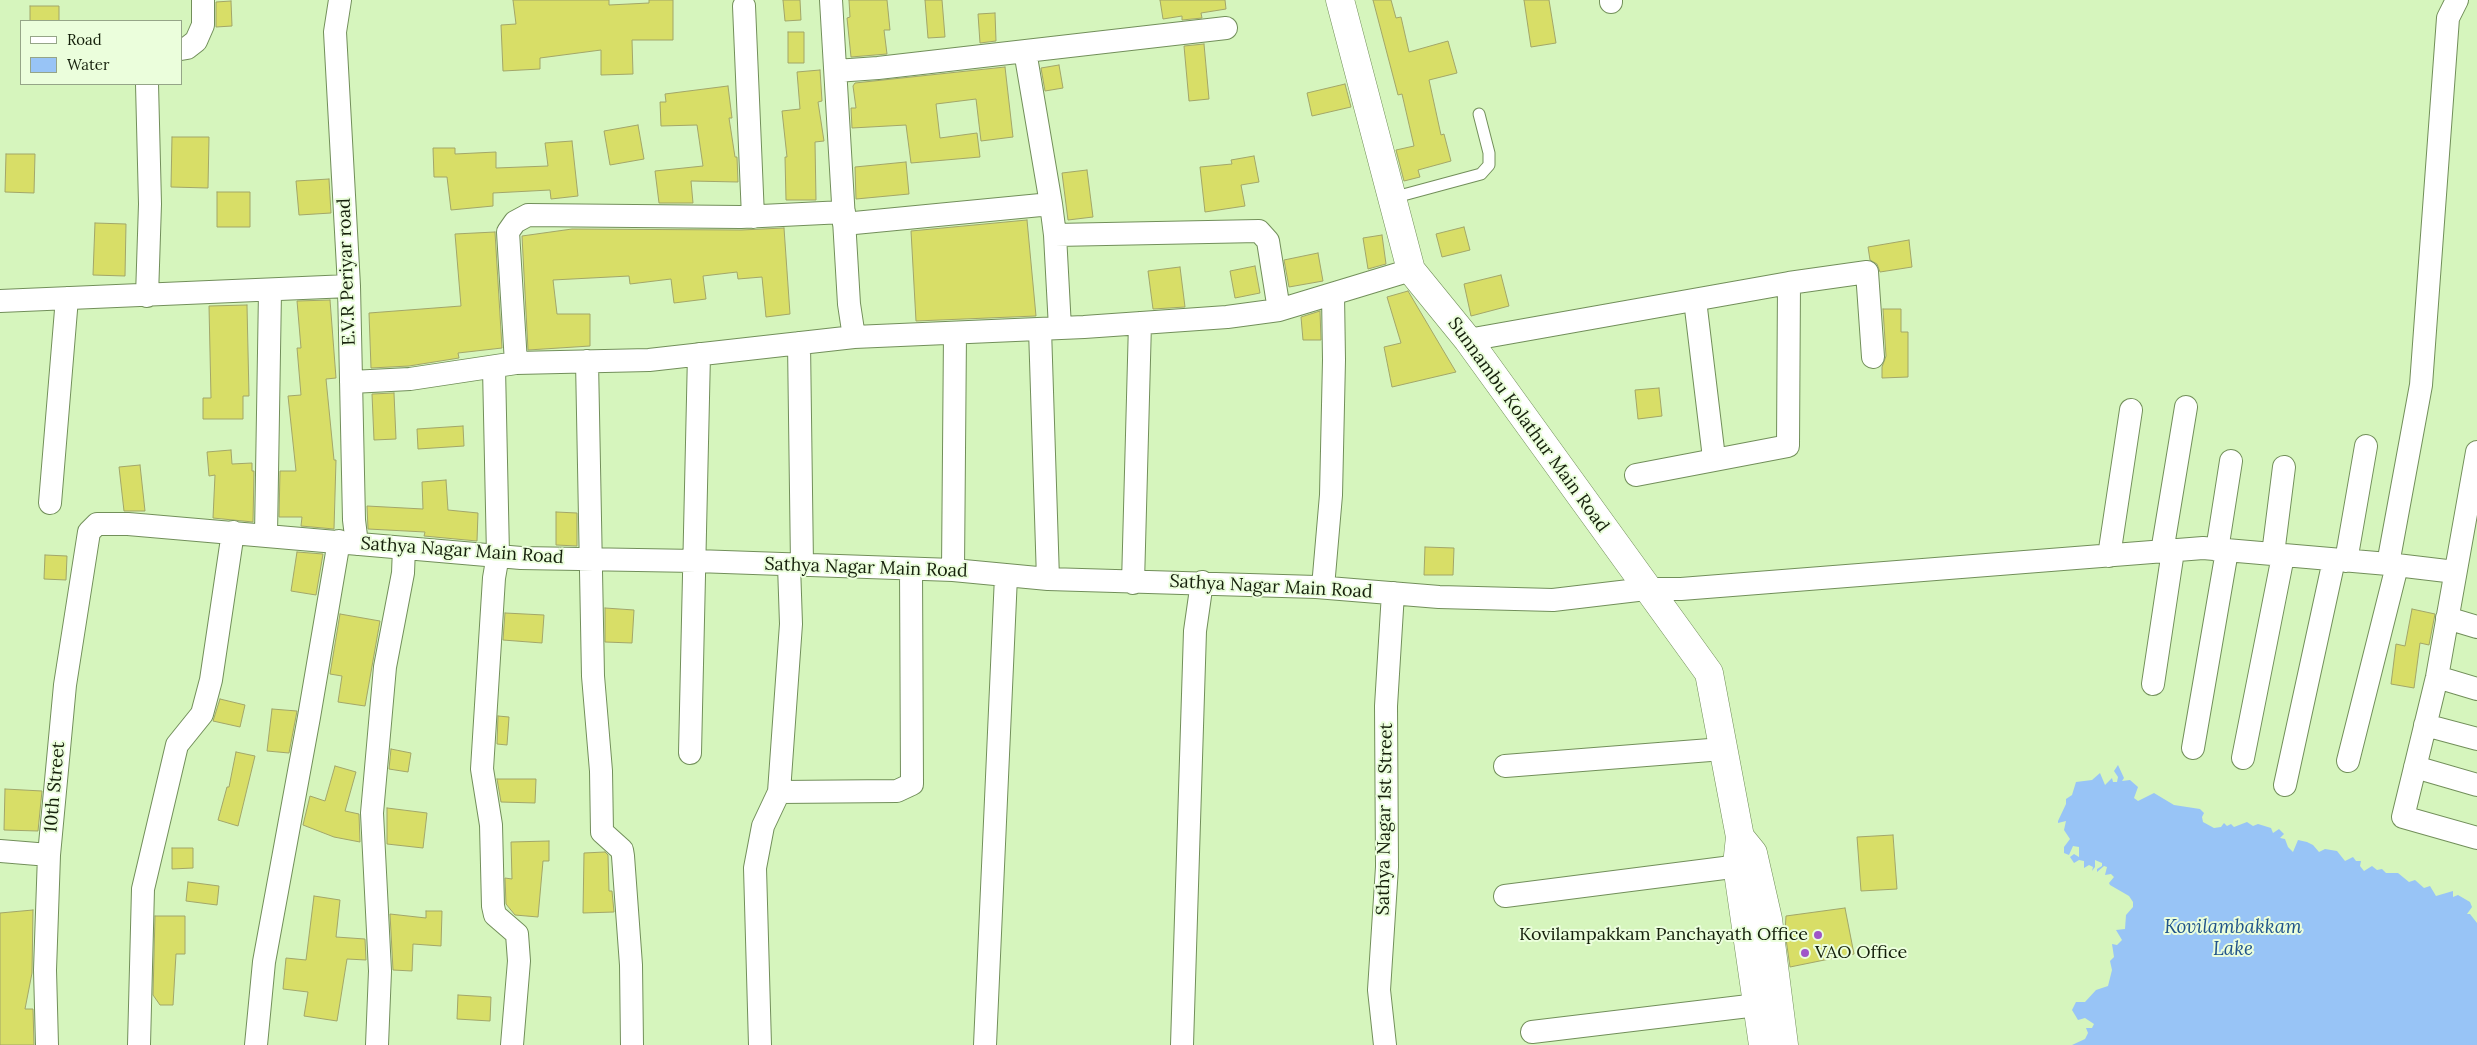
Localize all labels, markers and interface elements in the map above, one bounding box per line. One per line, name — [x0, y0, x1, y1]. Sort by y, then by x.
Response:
legend — [20, 20, 182, 85]
text: Road — [67, 30, 102, 49]
text: Water — [67, 55, 109, 74]
street label: E.V.R Periyar road — [334, 198, 360, 346]
street label: Sunnambu Kolathur Main Road — [1443, 313, 1613, 537]
street label: Sathya Nagar Main Road — [360, 533, 564, 569]
street label: Sathya Nagar Main Road — [764, 554, 968, 582]
street label: Sathya Nagar Main Road — [1169, 571, 1373, 603]
street label: Sathya Nagar 1st Street — [1373, 722, 1397, 916]
street label: 10th Street — [40, 741, 70, 833]
water label: Kovilambakkam Lake — [2164, 917, 2302, 961]
place label: Kovilampakkam Panchayath Office — [1519, 924, 1808, 946]
marker: Kovilampakkam Panchayath Office — [1812, 929, 1824, 941]
place label: VAO Office — [1815, 942, 1907, 964]
marker: VAO Office — [1799, 947, 1811, 959]

